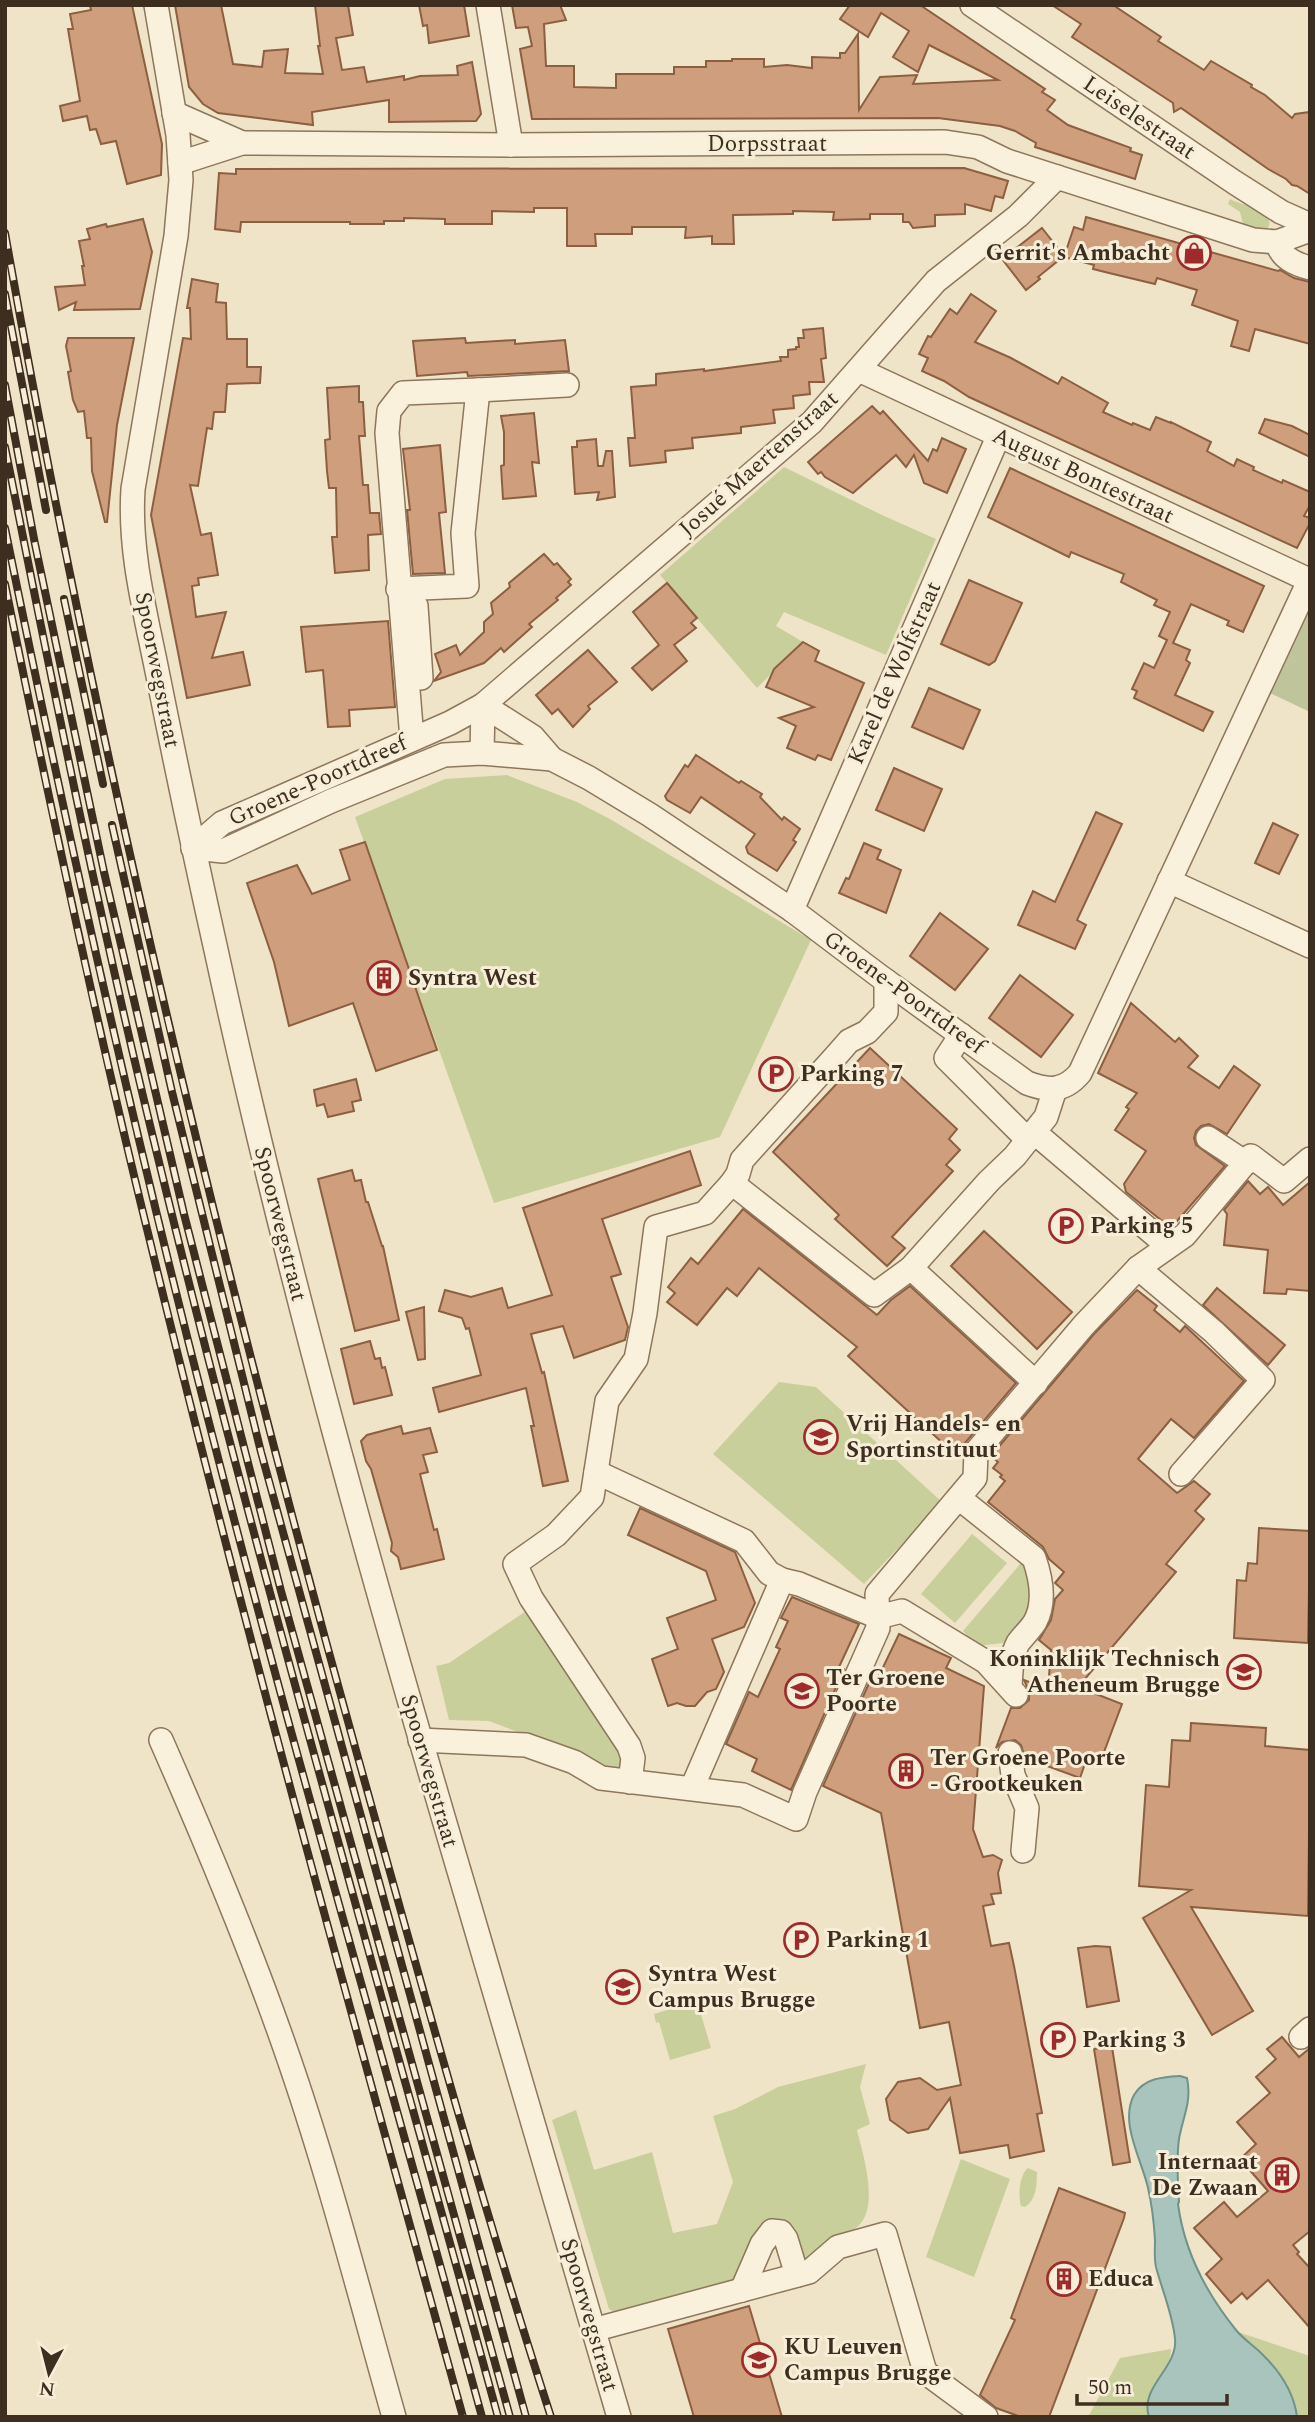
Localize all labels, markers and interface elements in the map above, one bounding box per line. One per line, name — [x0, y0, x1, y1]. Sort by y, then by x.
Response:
street label: Leiselestraat — [1075, 67, 1203, 169]
street label: Dorpsstraat — [707, 127, 827, 162]
shop icon: Gerrit's Ambacht — [1175, 234, 1213, 272]
place label: Gerrit's Ambacht — [986, 236, 1170, 271]
street label: Josué Maertenstraat — [671, 382, 847, 546]
street label: August Bontestraat — [986, 418, 1180, 534]
street label: Karel de Wolfstraat — [839, 576, 951, 770]
street label: Spoorwegstraat — [125, 589, 189, 751]
street label: Groene-Poortdreef — [223, 725, 415, 836]
street label: Groene-Poortdreef — [816, 922, 994, 1065]
building icon: Syntra West — [365, 959, 403, 997]
place label: Syntra West — [408, 961, 537, 996]
parking icon: Parking 7 — [757, 1055, 795, 1093]
place label: Parking 7 — [800, 1057, 904, 1092]
street label: Spoorwegstraat — [244, 1143, 316, 1305]
parking icon: Parking 5 — [1047, 1207, 1085, 1245]
place label: Parking 5 — [1090, 1209, 1194, 1244]
place label: Vrij Handels- en Sportinstituut — [846, 1407, 1021, 1468]
school or university icon: Vrij Handels- en Sportinstituut — [802, 1418, 840, 1456]
place label: Koninklijk Technisch Atheneum Brugge — [989, 1642, 1220, 1703]
school or university icon: Koninklijk Technisch Atheneum Brugge — [1225, 1653, 1263, 1691]
place label: Ter Groene Poorte — [826, 1661, 945, 1722]
school or university icon: Ter Groene Poorte — [783, 1672, 821, 1710]
street label: Spoorwegstraat — [390, 1690, 468, 1852]
place label: Ter Groene Poorte - Grootkeuken — [930, 1741, 1125, 1802]
building icon: Ter Groene Poorte - Grootkeuken — [887, 1752, 925, 1790]
parking icon: Parking 1 — [782, 1921, 820, 1959]
place label: Parking 1 — [826, 1923, 930, 1958]
place label: Syntra West Campus Brugge — [648, 1957, 815, 2018]
school or university icon: Syntra West Campus Brugge — [604, 1968, 642, 2006]
parking icon: Parking 3 — [1039, 2021, 1077, 2059]
place label: Parking 3 — [1082, 2023, 1186, 2058]
place label: Internaat De Zwaan — [1152, 2145, 1258, 2206]
building icon: Internaat De Zwaan — [1263, 2156, 1301, 2194]
street label: Spoorwegstraat — [550, 2234, 628, 2396]
building icon: Educa — [1045, 2260, 1083, 2298]
place label: Educa — [1088, 2262, 1154, 2297]
place label: KU Leuven Campus Brugge — [784, 2330, 951, 2391]
north arrow — [14, 2338, 84, 2408]
school or university icon: KU Leuven Campus Brugge — [740, 2341, 778, 2379]
scale bar — [1077, 2362, 1228, 2406]
text: 50 m — [1088, 2372, 1132, 2404]
text: N — [38, 2373, 57, 2404]

